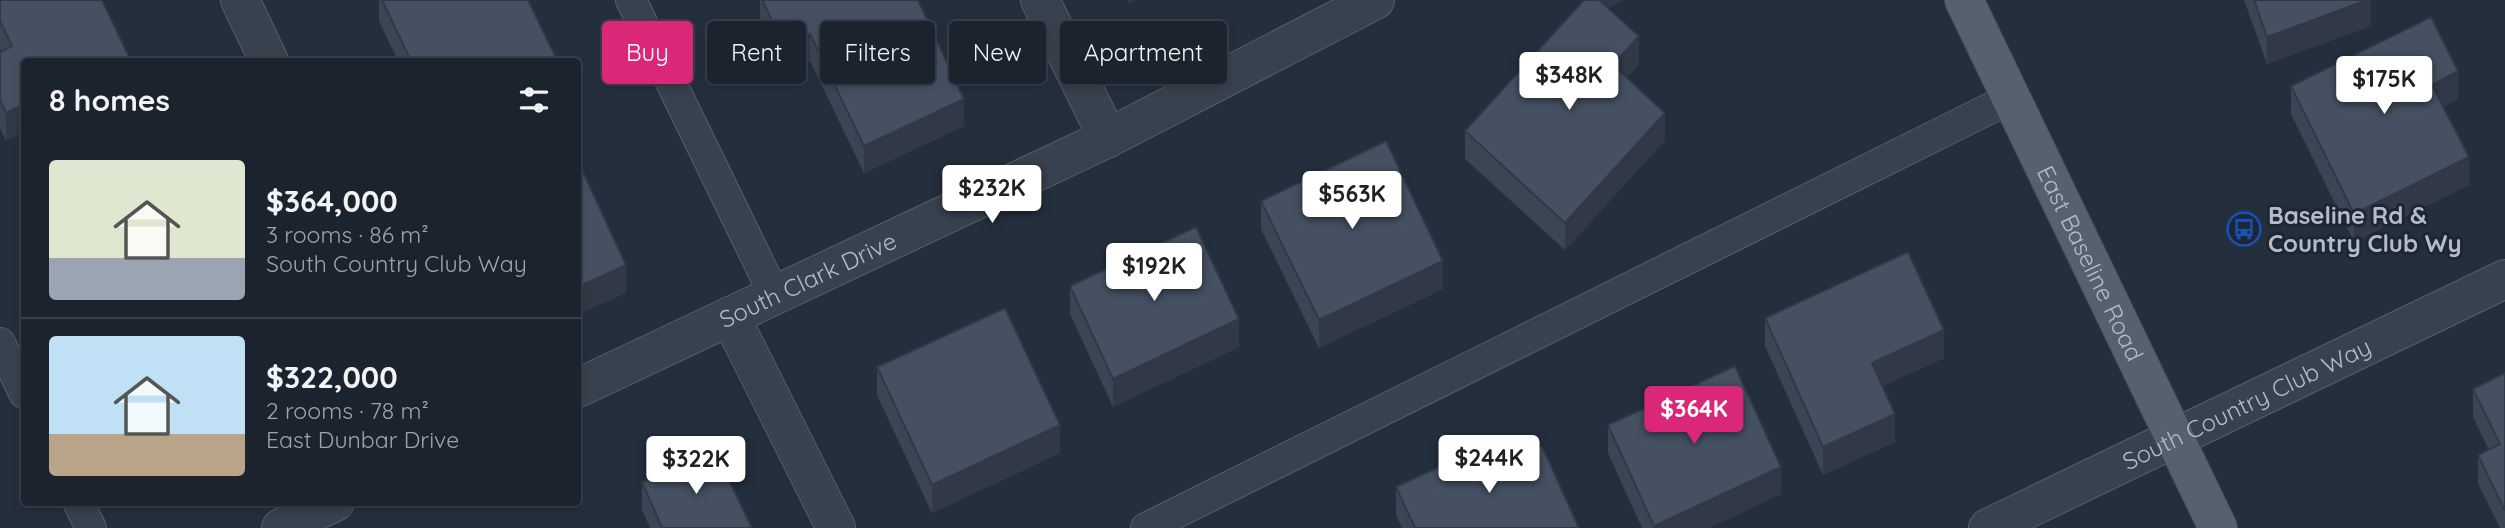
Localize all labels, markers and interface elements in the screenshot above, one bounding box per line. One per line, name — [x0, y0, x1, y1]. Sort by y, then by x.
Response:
chip: Buy — [602, 21, 693, 84]
chip: Rent — [707, 21, 806, 84]
chip: Filters — [820, 21, 935, 84]
chip: New — [949, 21, 1046, 84]
chip: Apartment — [1060, 21, 1227, 84]
pin: $348K — [1520, 52, 1618, 112]
pin: $175K — [2335, 57, 2433, 116]
text: $348K — [1535, 60, 1603, 89]
text: $175K — [2352, 64, 2416, 93]
text: 8 homes — [49, 81, 170, 119]
icon: filters — [515, 81, 553, 119]
street label: East Baseline Road — [2031, 160, 2150, 366]
pin: $232K — [943, 166, 1041, 225]
pin: $563K — [1303, 172, 1401, 231]
text: $232K — [958, 173, 1026, 202]
text: $563K — [1318, 179, 1386, 208]
text: $364,000 — [266, 182, 398, 220]
icon: home — [105, 188, 189, 272]
place label: Baseline Rd & Country Club Wy — [2268, 200, 2461, 258]
bus stop icon: Baseline Rd & Country Club Wy — [2225, 210, 2263, 248]
text: 3 rooms · 86 m² — [266, 220, 429, 249]
street label: South Clark Drive — [714, 225, 901, 334]
pin: $192K — [1105, 244, 1203, 303]
text: South Country Club Way — [266, 249, 527, 278]
text: $192K — [1122, 251, 1186, 280]
street label: South Country Club Way — [2117, 331, 2376, 476]
text: $322,000 — [266, 358, 398, 396]
icon: home — [105, 364, 189, 448]
pin: $364K — [1645, 386, 1743, 446]
text: $364K — [1660, 394, 1728, 423]
text: 2 rooms · 78 m² — [266, 396, 429, 425]
text: East Dunbar Drive — [266, 425, 459, 454]
pin: $244K — [1440, 435, 1538, 495]
pin: $322K — [647, 436, 745, 496]
text: $244K — [1455, 443, 1523, 472]
text: $322K — [662, 444, 730, 473]

